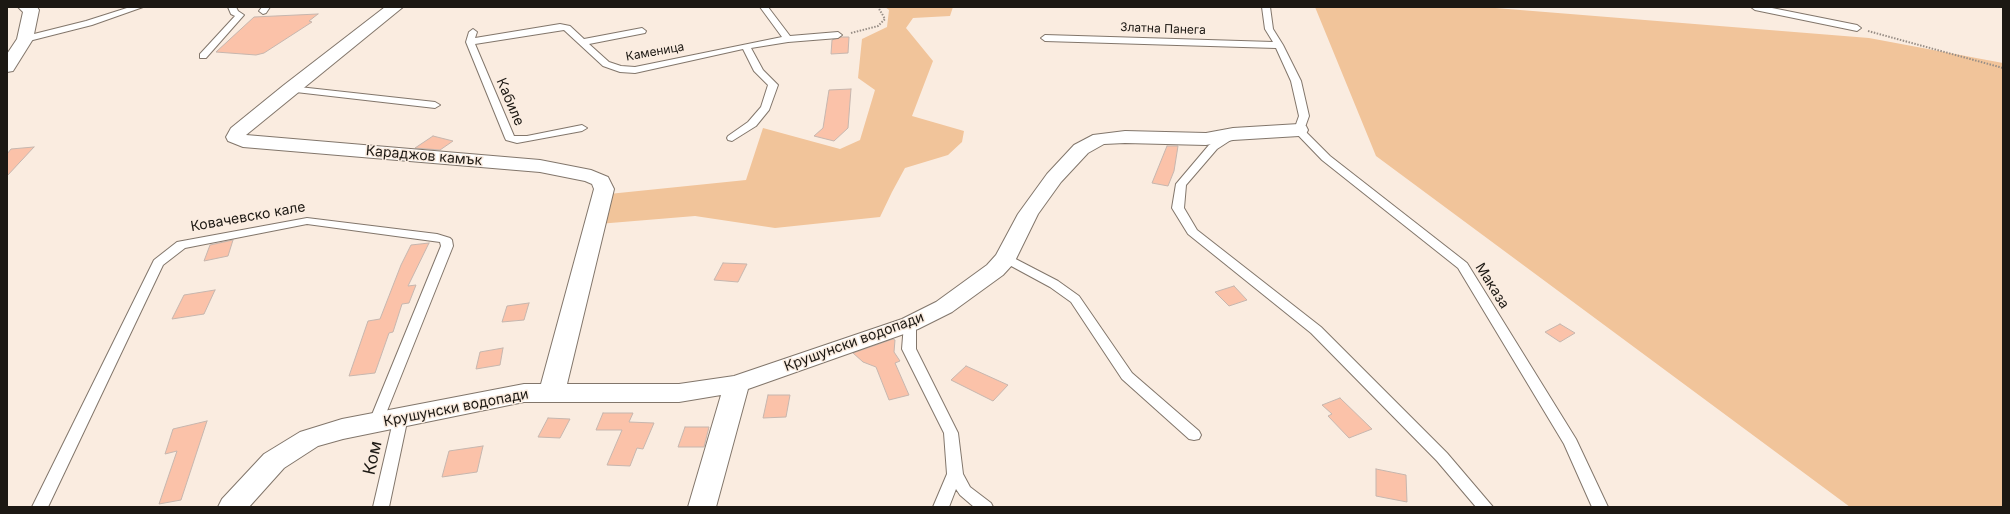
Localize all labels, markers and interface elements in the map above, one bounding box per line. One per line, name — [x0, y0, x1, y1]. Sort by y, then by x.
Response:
street label: Златна Панега — [1120, 20, 1206, 38]
street label: Каменица — [625, 40, 685, 64]
street label: Кабиле — [492, 76, 528, 128]
street label: Караджов камък — [365, 143, 483, 169]
street label: Ковачевско кале — [189, 199, 307, 235]
street label: Маказа — [1471, 260, 1513, 312]
street label: Крушунски водопади — [782, 309, 926, 375]
street label: Крушунски водопади — [382, 386, 530, 430]
street label: Ком — [359, 439, 387, 477]

